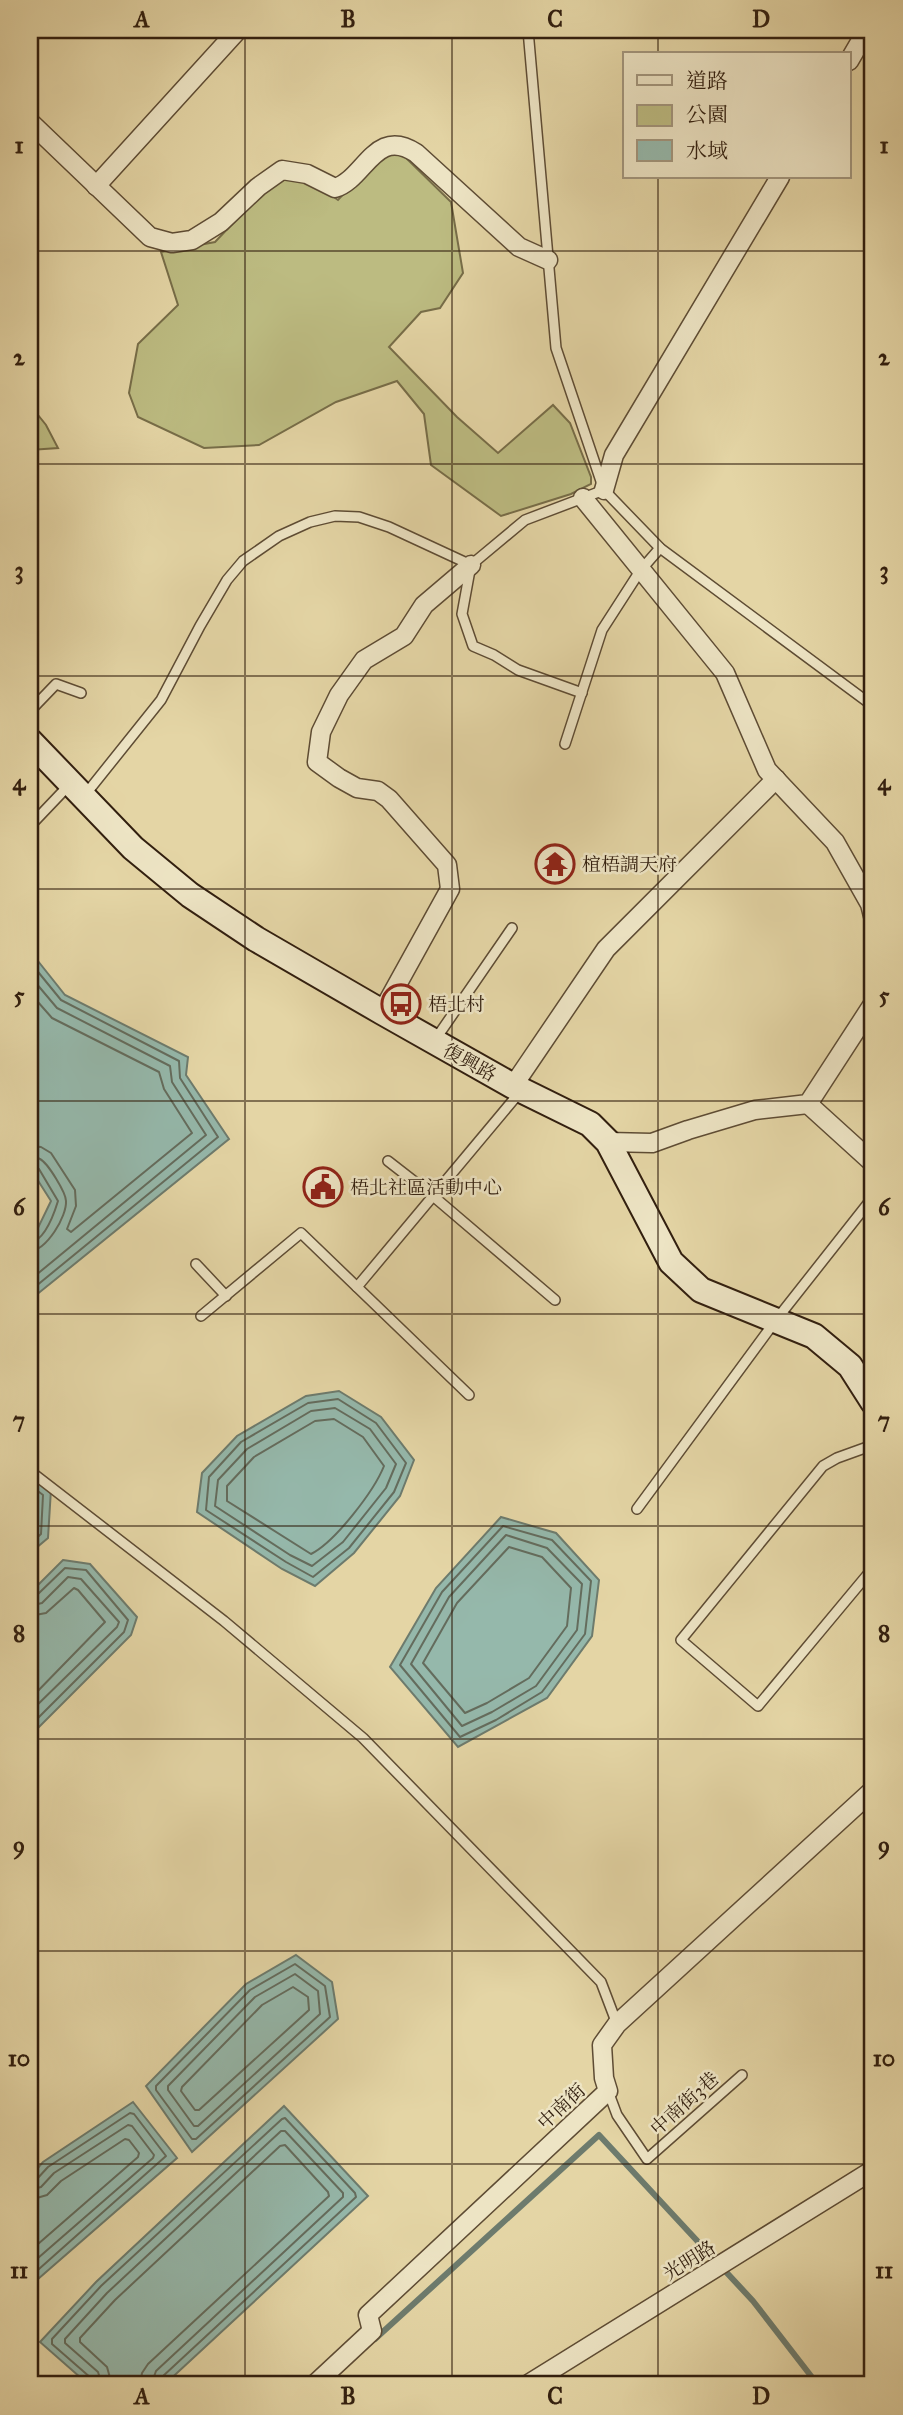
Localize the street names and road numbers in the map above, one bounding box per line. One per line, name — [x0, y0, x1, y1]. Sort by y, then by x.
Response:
street label: 復興路 — [439, 1039, 500, 1086]
street label: 中南街3巷 — [646, 2067, 723, 2140]
street label: 中南街 — [533, 2079, 590, 2134]
street label: 光明路 — [659, 2236, 720, 2285]

